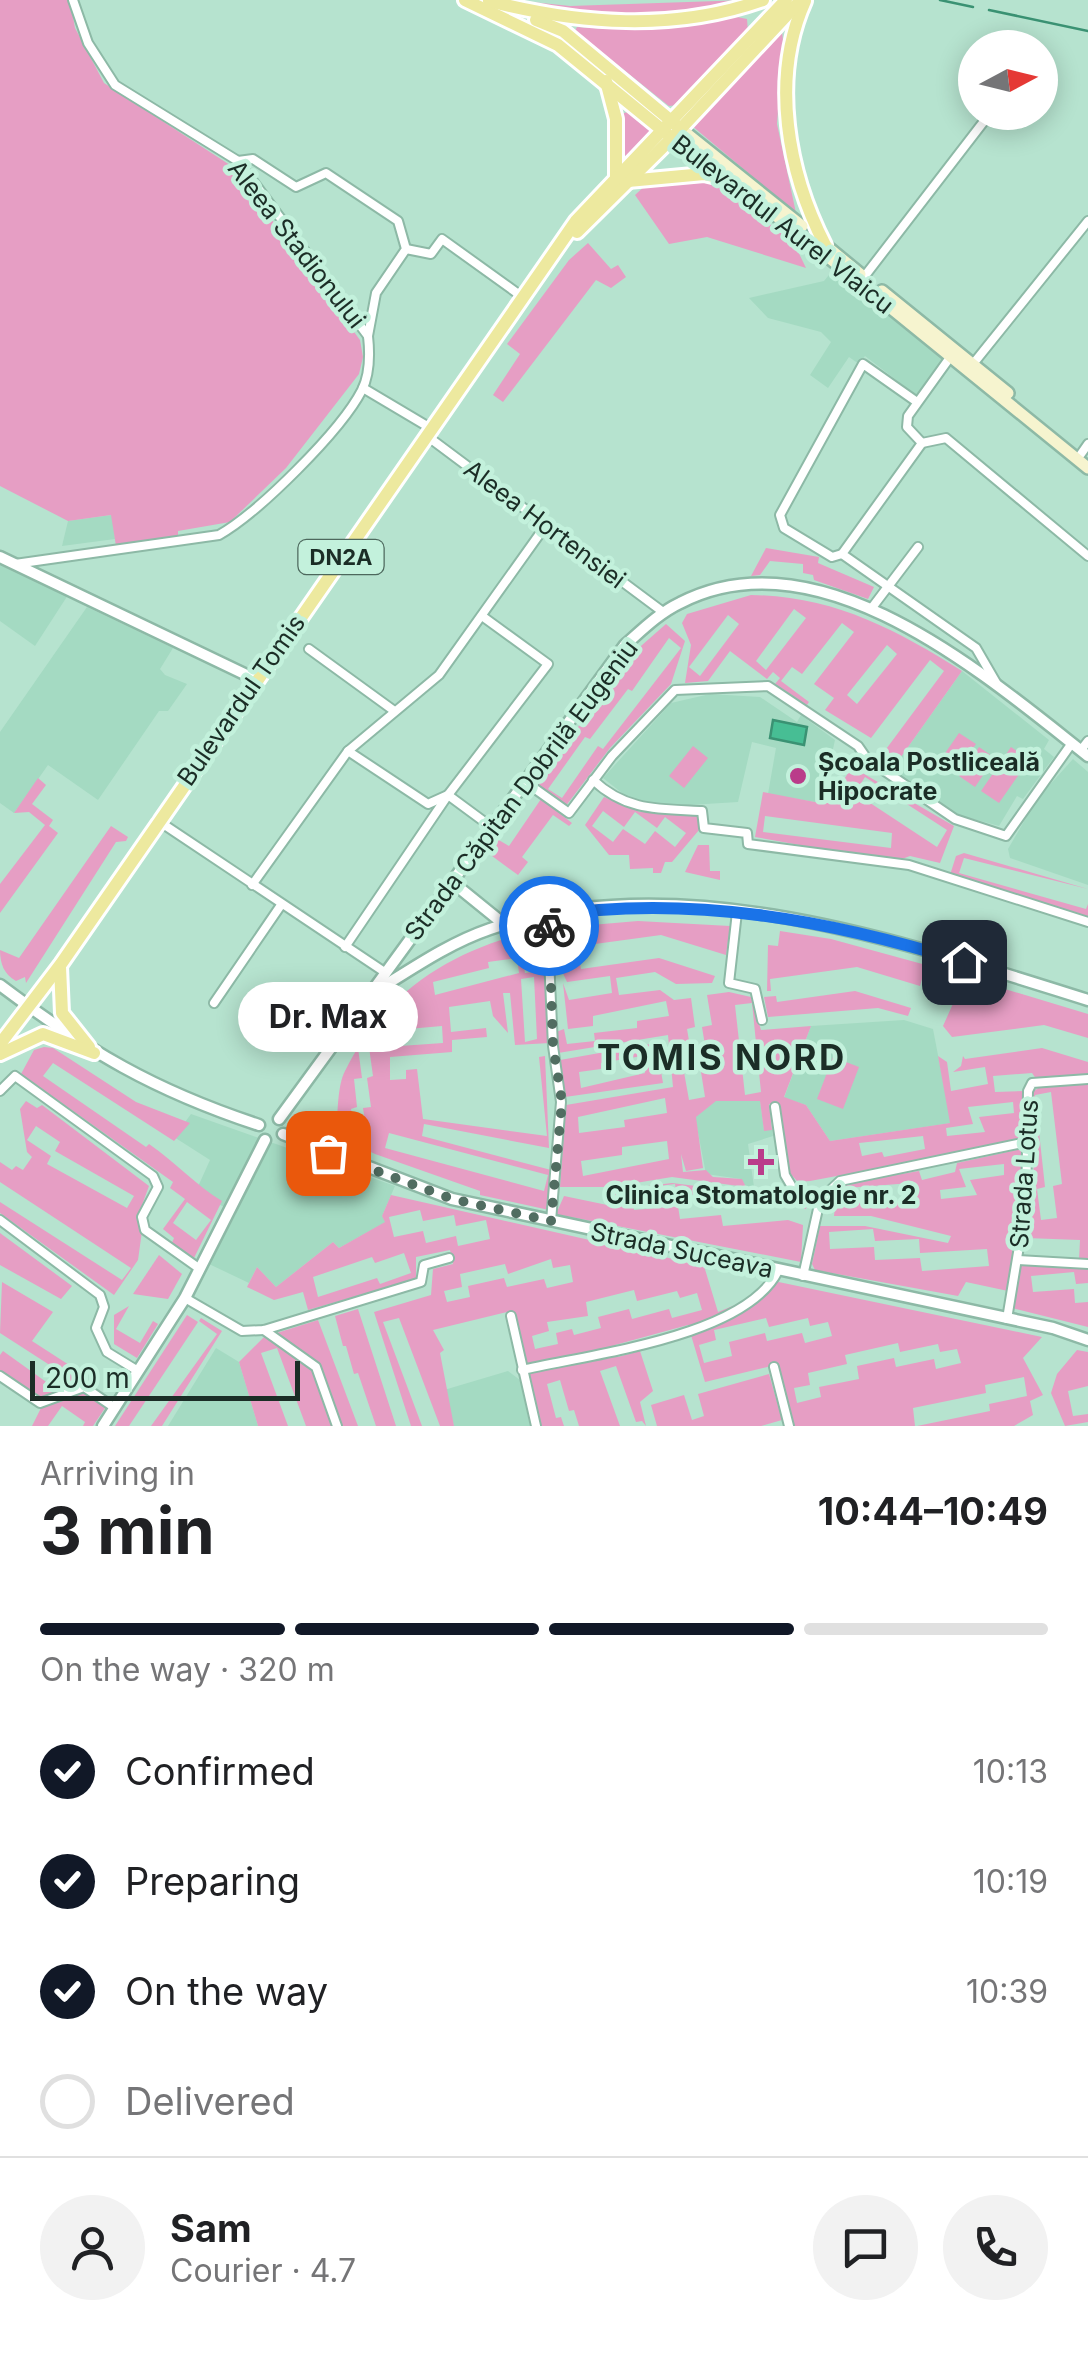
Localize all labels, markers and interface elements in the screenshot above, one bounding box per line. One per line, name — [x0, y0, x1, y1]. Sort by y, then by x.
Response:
north arrow — [958, 30, 1058, 130]
map controls — [958, 30, 1058, 130]
street label: Bulevardul Aurel Vlaicu — [666, 128, 900, 320]
street label: Aleea Stadionului — [222, 154, 372, 334]
street label: Aleea Hortensiei — [458, 454, 632, 594]
road number: DN2A — [298, 540, 384, 574]
street label: Bulevardul Tomis — [171, 609, 311, 791]
street label: Strada Căpitan Dobrilă Eugeniu — [398, 634, 644, 946]
place label: Școala Postliceală Hipocrate — [818, 747, 1040, 806]
marker: Școala Postliceală Hipocrate — [787, 765, 809, 787]
courier — [499, 876, 599, 976]
icon: bike — [522, 899, 577, 954]
pin — [922, 920, 1007, 1005]
icon: home — [937, 935, 992, 990]
callout: Dr. Max — [238, 983, 418, 1053]
text: Dr. Max — [269, 997, 387, 1036]
district label: TOMIS NORD — [597, 1036, 847, 1078]
street label: Strada Lotus — [1004, 1098, 1044, 1250]
pin — [286, 1111, 371, 1196]
icon: bag — [301, 1126, 356, 1181]
marker: Clinica Stomatologie nr. 2 — [748, 1149, 774, 1175]
place label: Clinica Stomatologie nr. 2 — [606, 1180, 916, 1210]
street label: Strada Suceava — [588, 1216, 776, 1284]
scale bar — [30, 1356, 300, 1400]
text: 200 m — [45, 1361, 130, 1395]
text: Arriving in — [40, 1454, 195, 1493]
text: 10:44–10:49 — [818, 1488, 1048, 1534]
text: 3 min — [40, 1491, 215, 1570]
text: On the way · 320 m — [40, 1650, 335, 1689]
icon: check — [40, 1744, 95, 1799]
text: Confirmed — [125, 1748, 315, 1794]
text: 10:13 — [973, 1752, 1048, 1791]
icon: check — [40, 1854, 95, 1909]
text: Preparing — [125, 1858, 300, 1904]
text: 10:19 — [973, 1862, 1048, 1901]
icon: check — [40, 1964, 95, 2019]
text: On the way — [125, 1968, 328, 2014]
text: 10:39 — [966, 1972, 1048, 2011]
text: Delivered — [125, 2078, 295, 2124]
button: person — [40, 2195, 145, 2300]
button: chat — [813, 2195, 918, 2300]
button: phone — [943, 2195, 1048, 2300]
text: Sam — [170, 2205, 252, 2251]
text: Courier · 4.7 — [170, 2251, 356, 2290]

